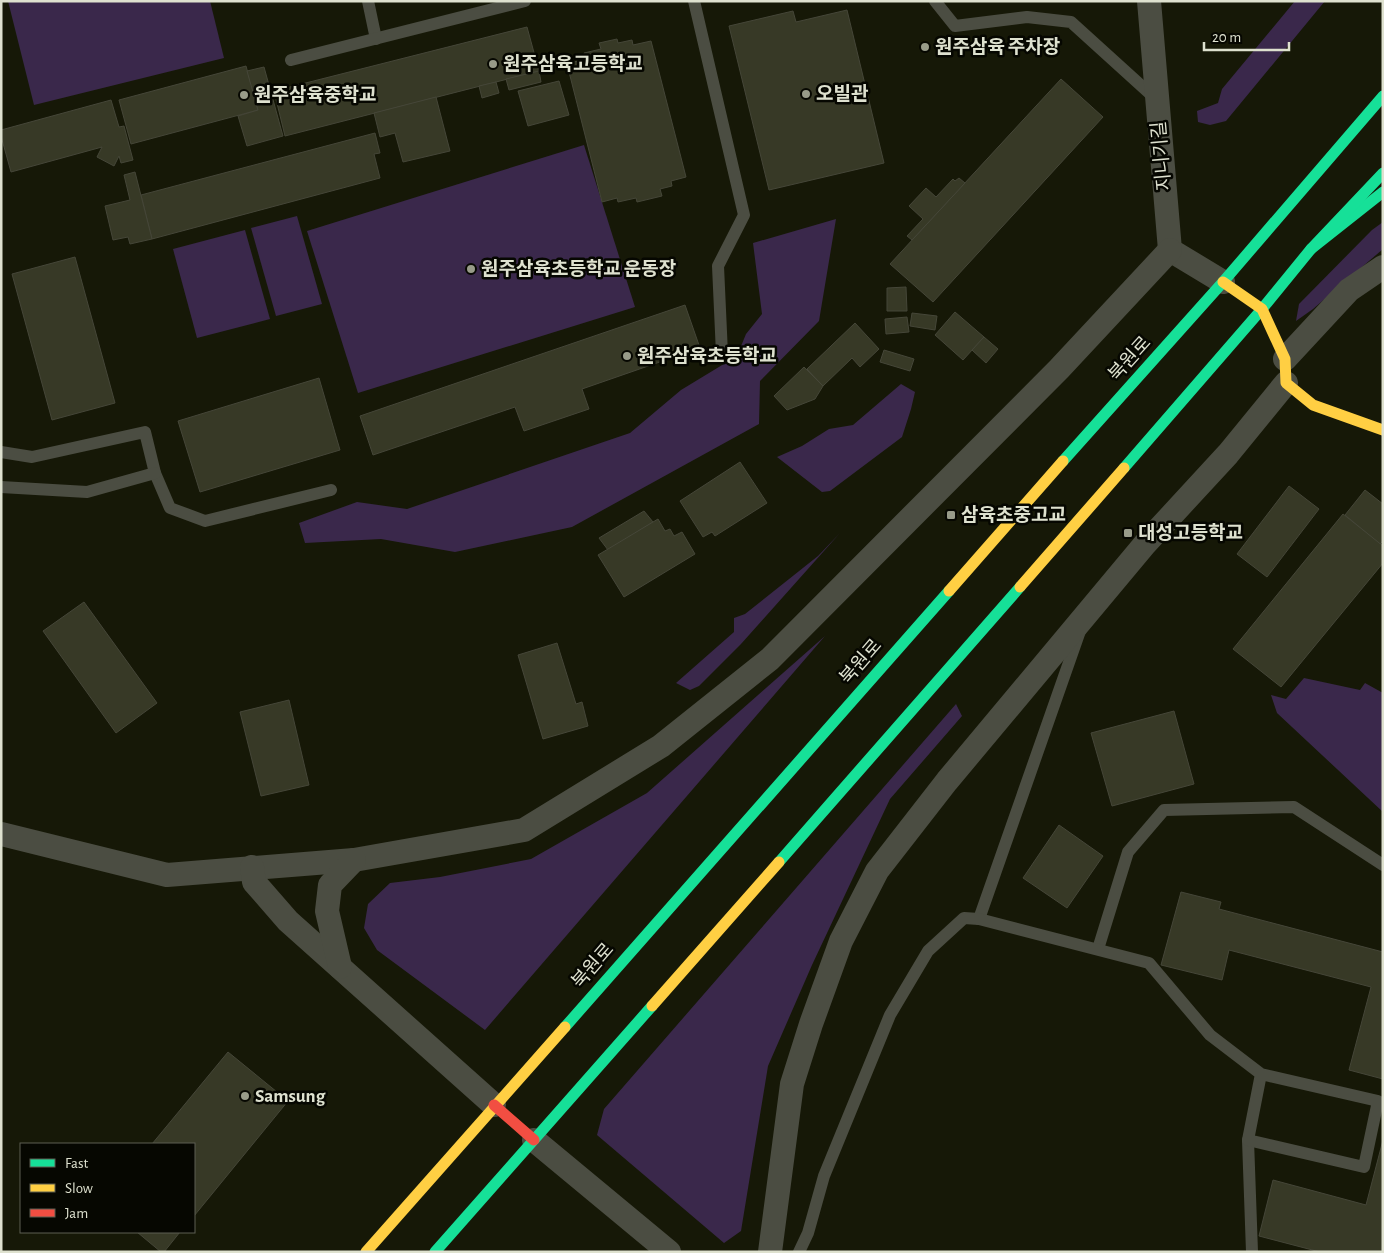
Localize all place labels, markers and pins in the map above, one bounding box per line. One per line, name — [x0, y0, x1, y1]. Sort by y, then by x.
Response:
place label: 원주삼육 주차장 — [935, 37, 1060, 57]
marker: 원주삼육 주차장 — [919, 41, 931, 53]
place label: 원주삼육고등학교 — [503, 53, 643, 74]
marker: 원주삼육고등학교 — [487, 58, 499, 70]
place label: 원주삼육중학교 — [254, 84, 376, 105]
place label: 오빌관 — [816, 84, 869, 104]
marker: 오빌관 — [800, 88, 812, 100]
marker: 원주삼육중학교 — [238, 89, 250, 101]
place label: 원주삼육초등학교 운동장 — [481, 258, 676, 279]
marker: 원주삼육초등학교 운동장 — [465, 263, 477, 275]
place label: 원주삼육초등학교 — [637, 345, 777, 366]
marker: 원주삼육초등학교 — [621, 350, 633, 362]
place label: 삼육초중고교 — [961, 505, 1066, 525]
marker: 삼육초중고교 — [945, 509, 957, 521]
place label: 대성고등학교 — [1138, 522, 1243, 543]
marker: 대성고등학교 — [1122, 527, 1134, 539]
place label: Samsung — [255, 1087, 326, 1106]
marker: Samsung — [239, 1090, 251, 1102]

